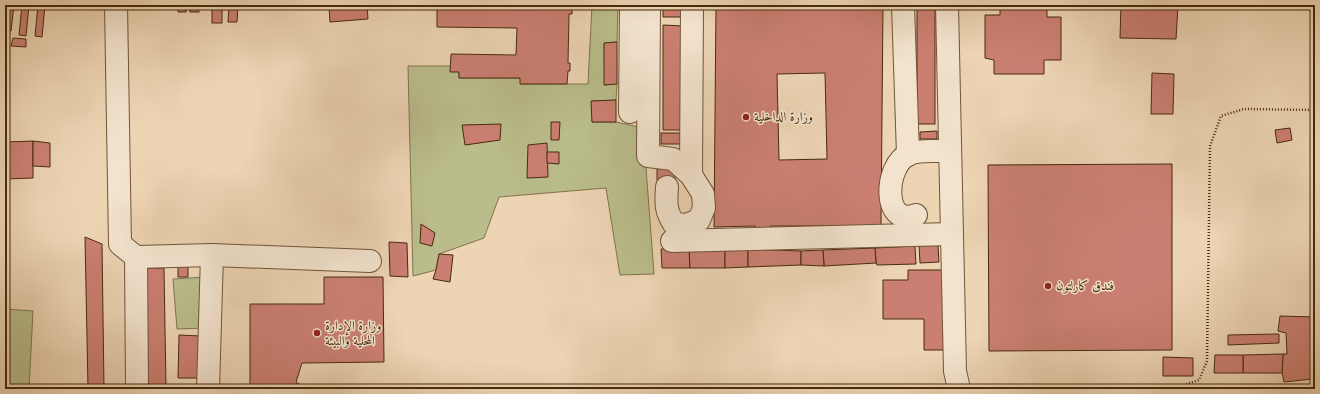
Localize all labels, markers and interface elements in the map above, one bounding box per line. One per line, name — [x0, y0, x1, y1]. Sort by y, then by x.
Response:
place label: وزارة الداخلية — [754, 108, 813, 126]
marker: وزارة الداخلية — [741, 112, 751, 122]
place label: فندق كارلتون — [1056, 277, 1114, 295]
marker: فندق كارلتون — [1043, 281, 1053, 291]
place label: وزارة الإدارة المحلية والبيئة — [325, 317, 382, 350]
marker: وزارة الإدارة المحلية والبيئة — [312, 328, 322, 338]

